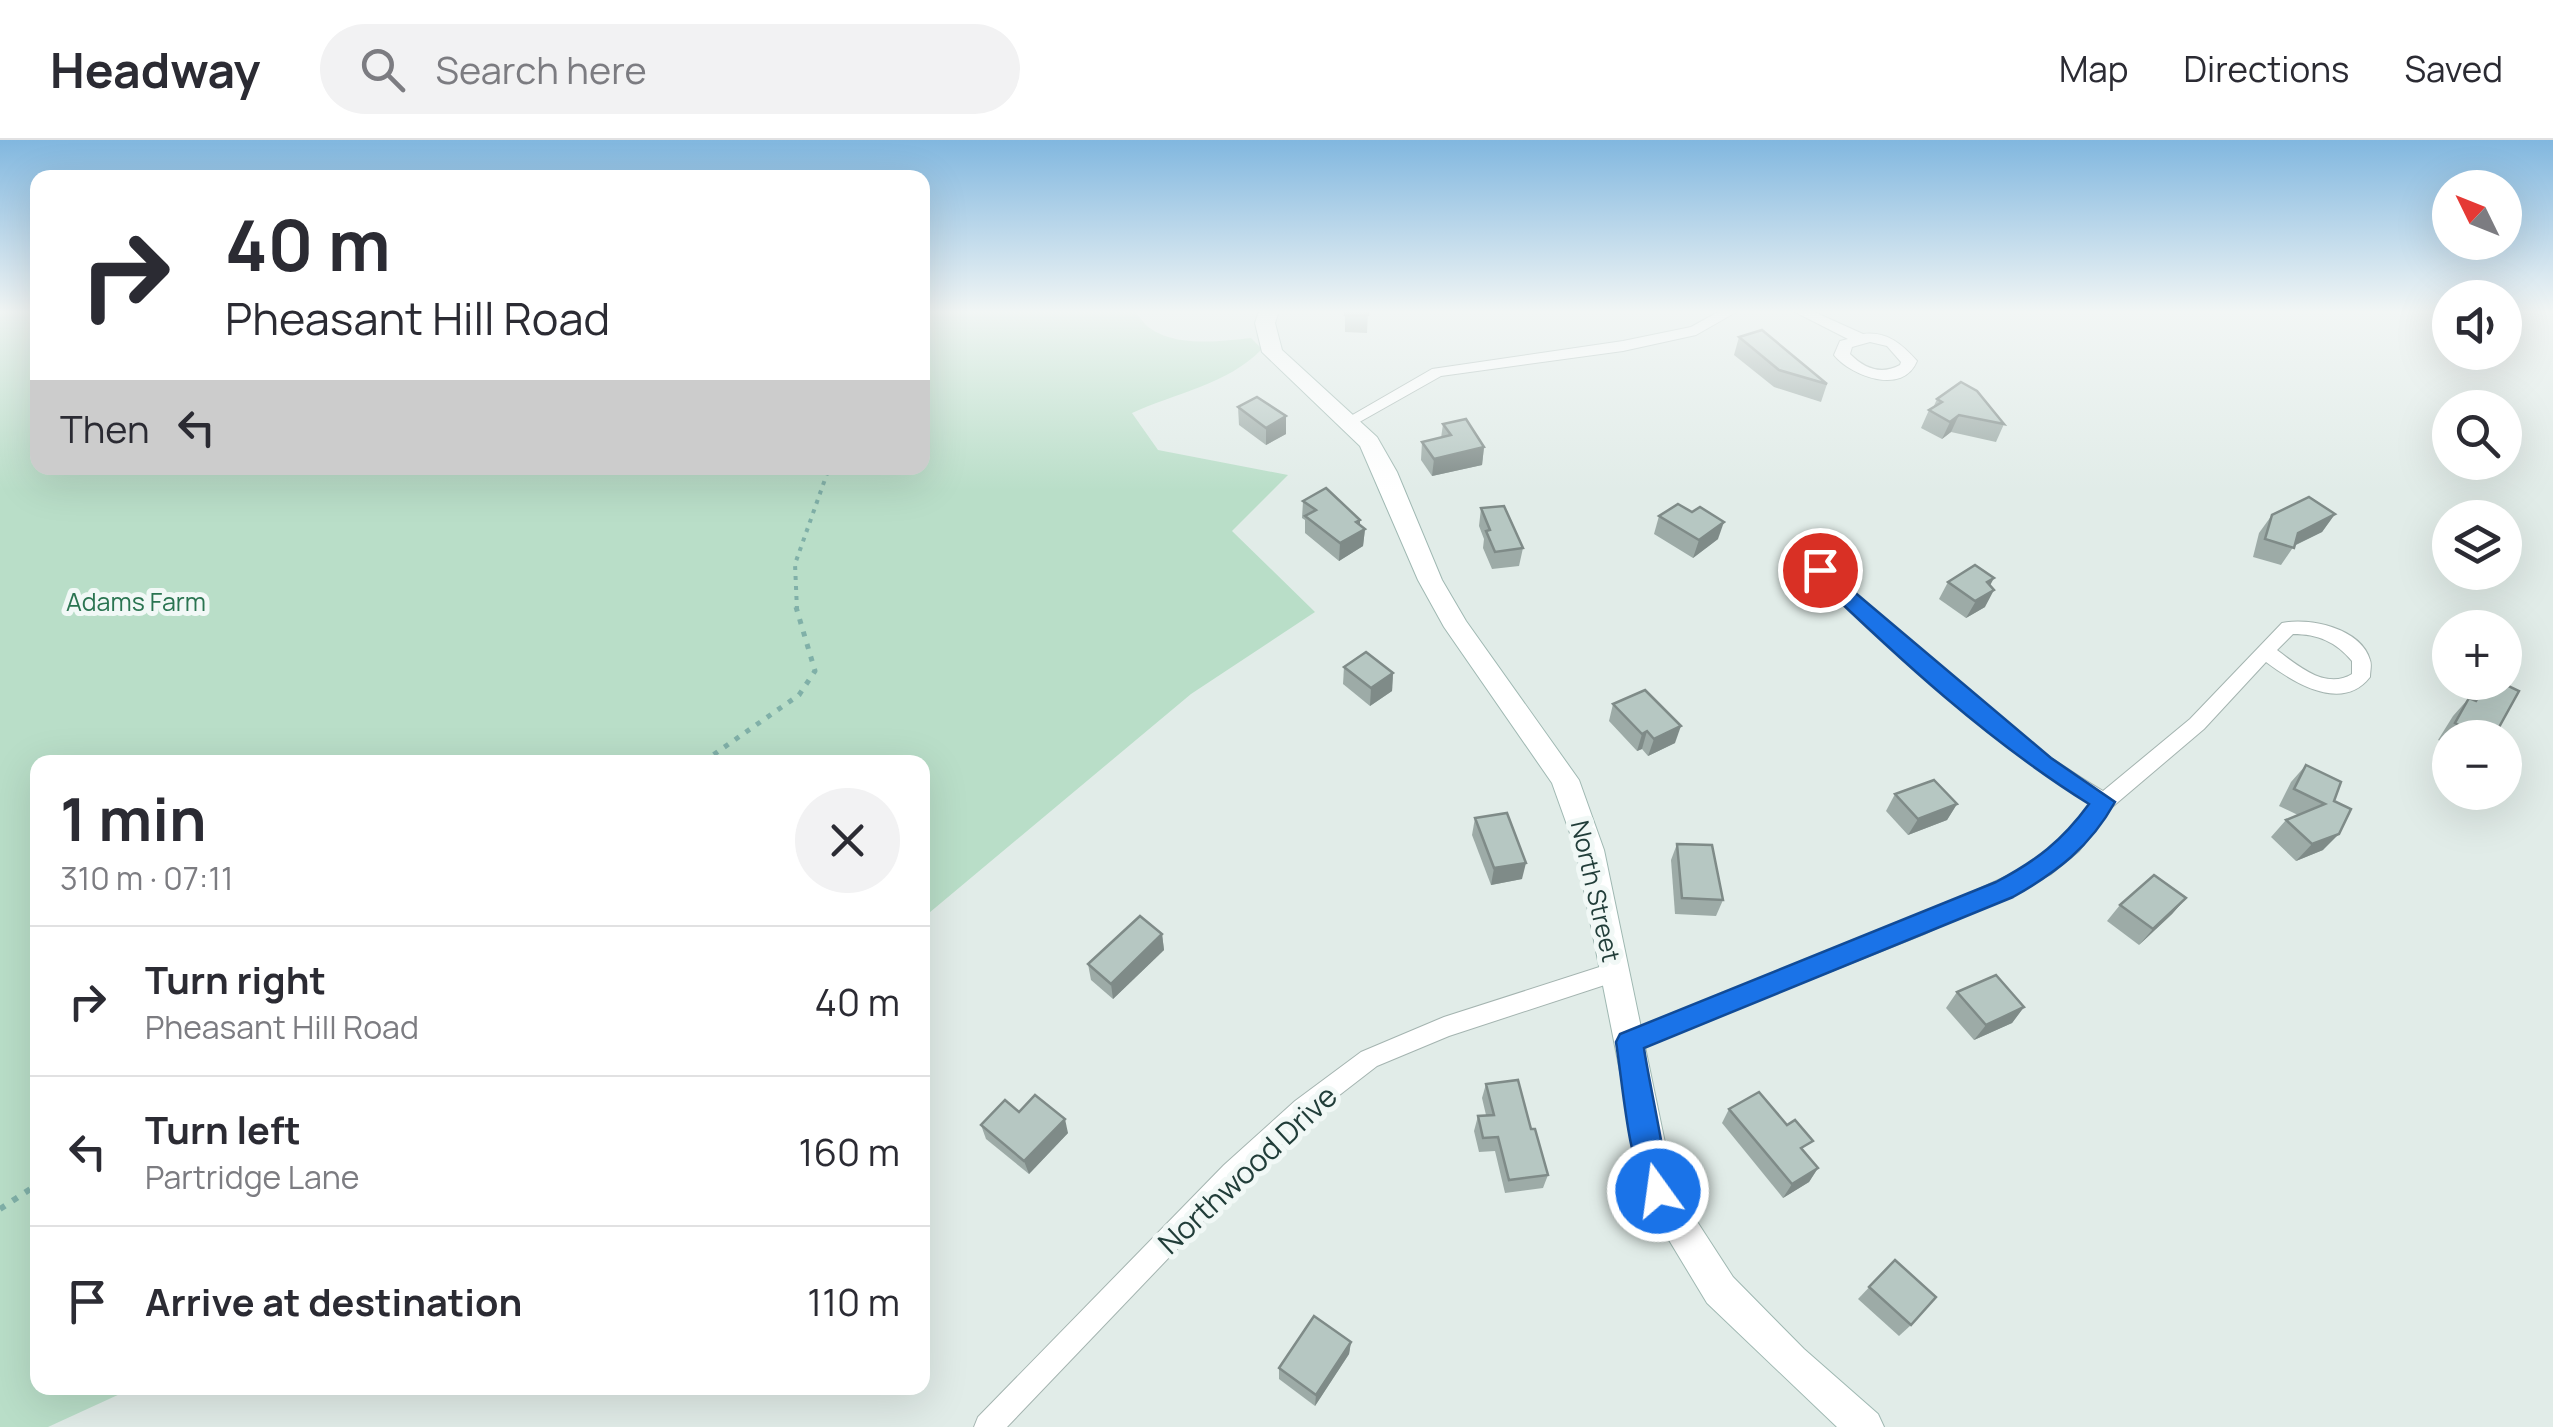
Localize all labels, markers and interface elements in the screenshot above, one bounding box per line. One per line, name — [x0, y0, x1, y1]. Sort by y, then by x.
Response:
search box — [320, 24, 1020, 114]
text: Headway — [50, 37, 260, 102]
icon: search — [355, 42, 410, 97]
text: Search here — [435, 43, 647, 95]
text: Map — [2059, 45, 2129, 93]
text: Directions — [2184, 45, 2349, 93]
text: Saved — [2404, 45, 2503, 93]
north arrow — [2432, 170, 2522, 260]
map controls — [2432, 170, 2522, 810]
text: 40 m — [225, 196, 391, 292]
icon: right — [60, 210, 190, 340]
button: sound — [2432, 280, 2522, 370]
text: Pheasant Hill Road — [225, 287, 610, 349]
button: search — [2432, 390, 2522, 480]
icon: left — [169, 400, 224, 455]
text: Then — [60, 402, 149, 454]
button: layers — [2432, 500, 2522, 590]
pin — [1778, 528, 1863, 613]
icon: arrive — [1793, 543, 1848, 598]
park label: Adams Farm — [66, 584, 206, 619]
button: + — [2432, 610, 2522, 700]
button: − — [2432, 720, 2522, 810]
text: 1 min — [60, 777, 207, 859]
button: close — [795, 788, 900, 893]
street label: North Street — [1563, 817, 1629, 965]
text: 310 m · 07:11 — [60, 856, 233, 900]
text: Turn right — [145, 953, 326, 1005]
icon: right — [60, 974, 115, 1029]
text: 40 m — [815, 975, 900, 1027]
text: Pheasant Hill Road — [145, 1005, 419, 1049]
street label: Northwood Drive — [1149, 1075, 1345, 1263]
text: Turn left — [145, 1103, 301, 1155]
icon: left — [60, 1124, 115, 1179]
text: 160 m — [799, 1125, 900, 1177]
position arrow — [1606, 1139, 1710, 1243]
text: Partridge Lane — [145, 1155, 359, 1199]
icon: arrive — [60, 1274, 115, 1329]
text: Arrive at destination — [145, 1275, 522, 1327]
text: 110 m — [807, 1275, 900, 1327]

